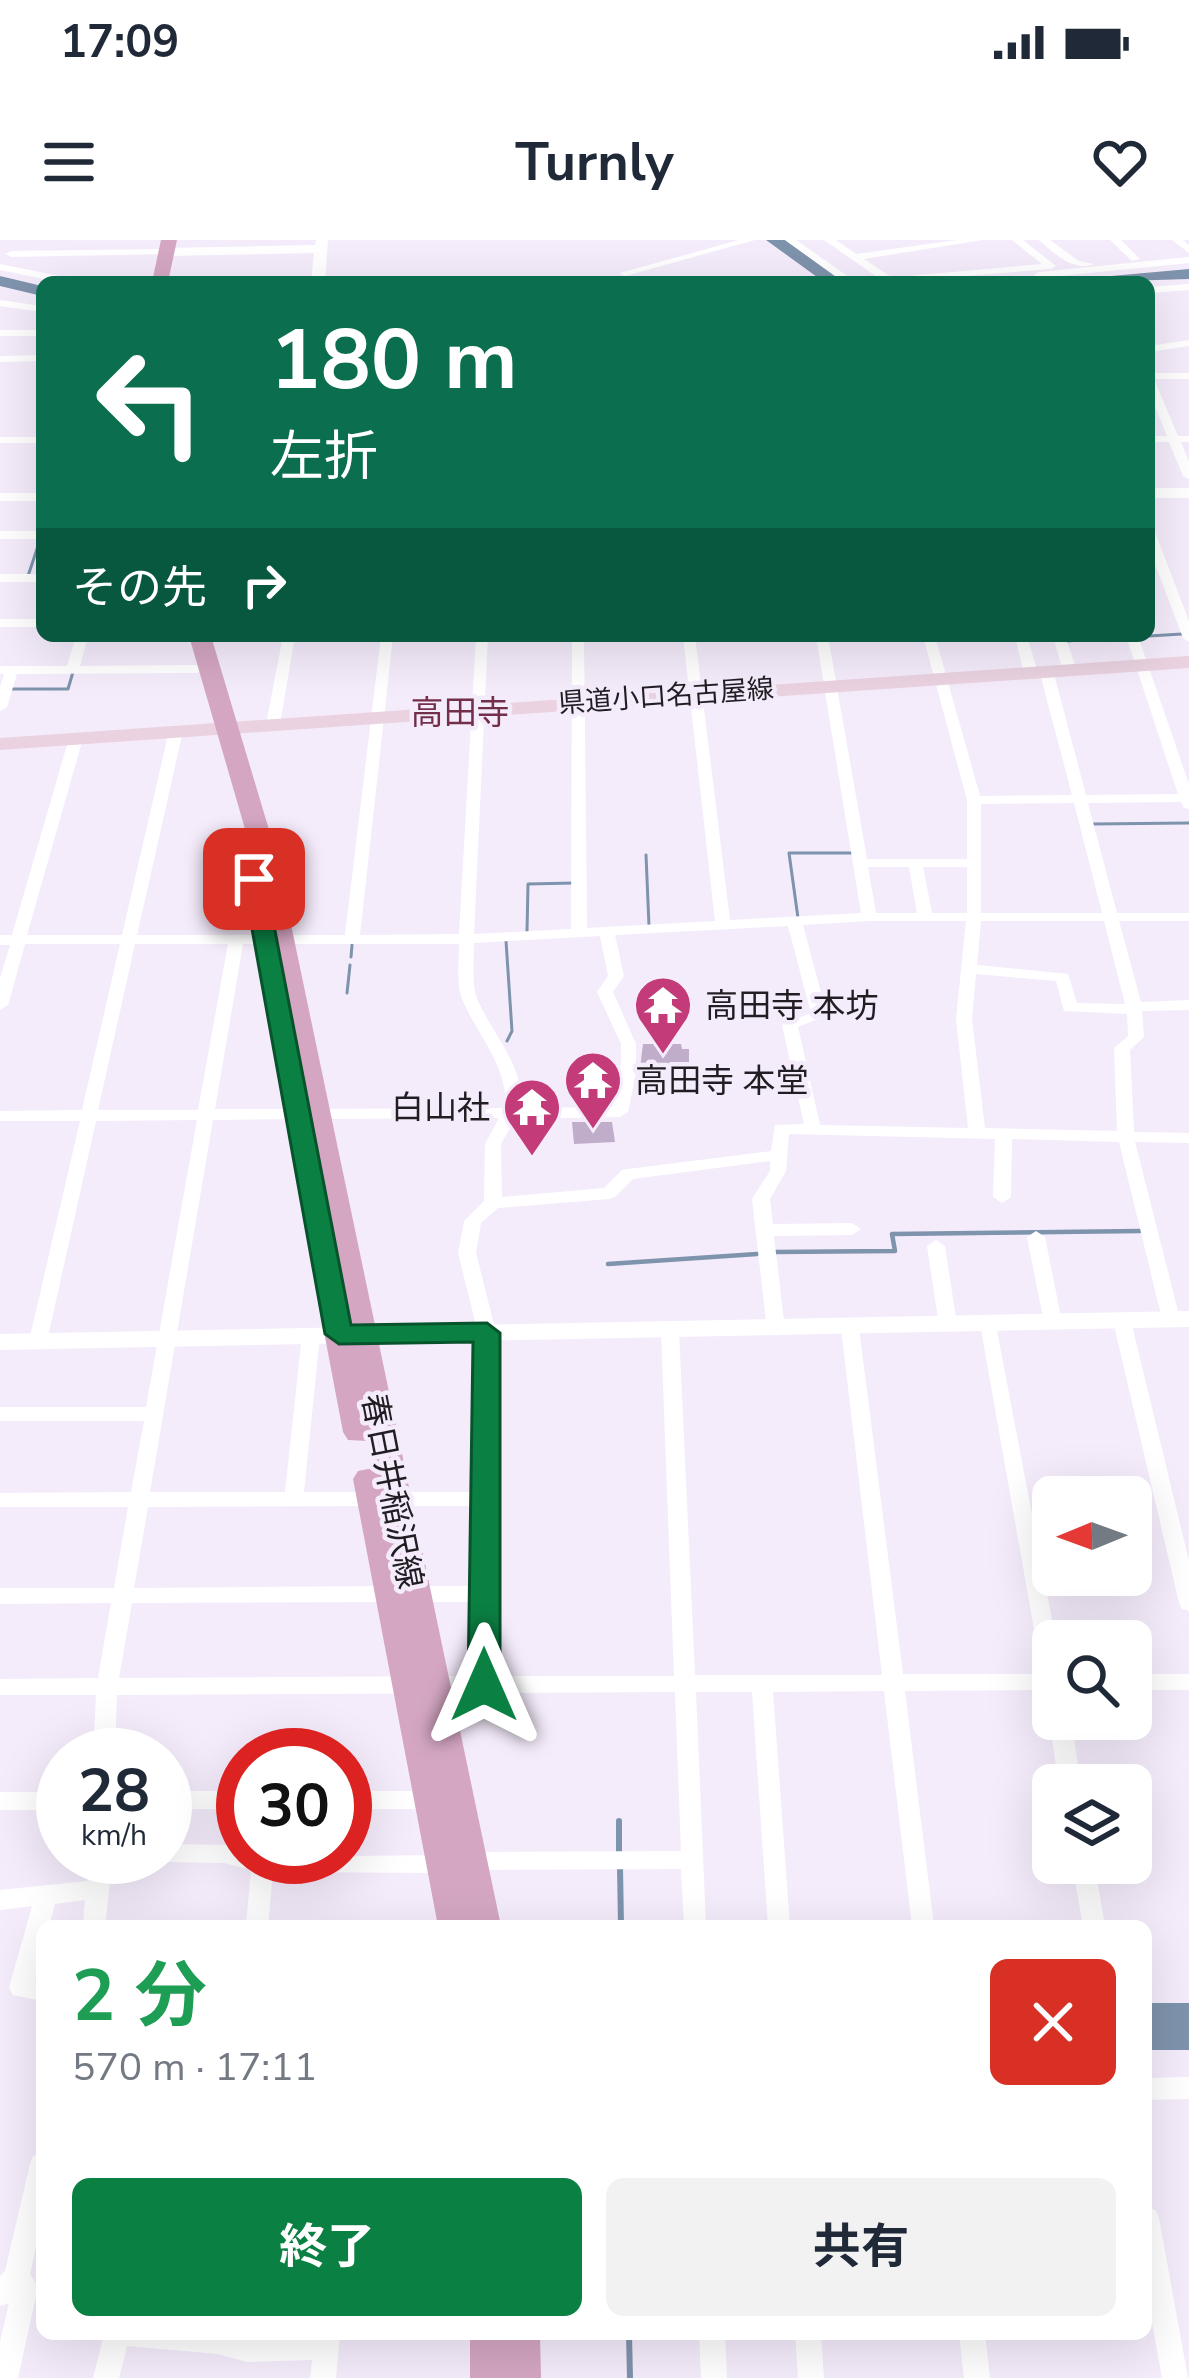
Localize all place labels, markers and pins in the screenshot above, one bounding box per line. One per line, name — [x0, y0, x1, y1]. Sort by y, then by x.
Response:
pin — [203, 828, 305, 930]
temple icon: 高田寺 本坊 — [632, 974, 694, 1056]
place label: 高田寺 本坊 — [705, 984, 878, 1029]
temple icon: 高田寺 本堂 — [562, 1049, 624, 1131]
place label: 高田寺 本堂 — [635, 1059, 808, 1104]
temple icon: 白山社 — [501, 1076, 563, 1158]
place label: 白山社 — [391, 1086, 490, 1131]

